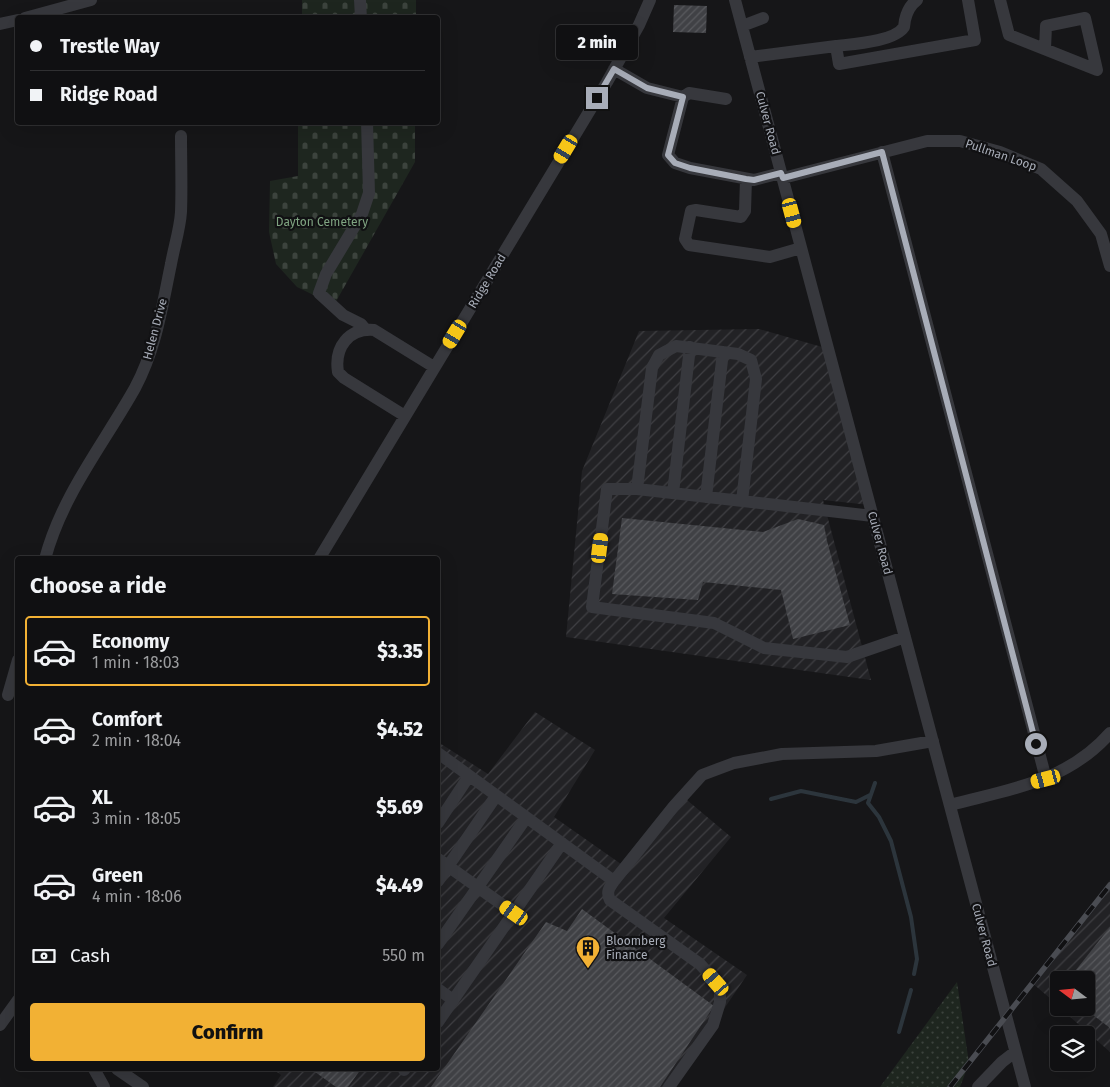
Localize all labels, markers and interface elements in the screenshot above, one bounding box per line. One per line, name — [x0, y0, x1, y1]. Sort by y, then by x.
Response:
callout: 2 min — [556, 26, 638, 61]
text: 2 min — [577, 33, 617, 52]
text: Trestle Way — [60, 35, 160, 58]
text: Ridge Road — [60, 83, 158, 106]
route end — [586, 87, 608, 109]
street label: Culver Road — [753, 90, 783, 156]
car — [551, 132, 580, 166]
street label: Pullman Loop — [963, 136, 1039, 174]
car — [780, 197, 803, 229]
park label: Dayton Cemetery — [276, 215, 368, 229]
street label: Ridge Road — [465, 251, 509, 311]
street label: Helen Drive — [140, 297, 170, 361]
car — [440, 317, 469, 351]
street label: Culver Road — [865, 510, 895, 576]
car — [590, 532, 609, 564]
text: Choose a ride — [30, 572, 166, 599]
icon: car — [32, 629, 77, 674]
text: Economy — [92, 630, 169, 653]
text: $3.35 — [377, 640, 423, 663]
text: 1 min · 18:03 — [92, 653, 179, 672]
icon: car — [32, 707, 77, 752]
text: Comfort — [92, 708, 162, 731]
text: $4.52 — [377, 718, 423, 741]
text: 2 min · 18:04 — [92, 731, 181, 750]
route start — [1025, 733, 1047, 755]
car — [1029, 768, 1062, 790]
icon: car — [32, 785, 77, 830]
text: XL — [92, 786, 113, 809]
text: $5.69 — [376, 796, 423, 819]
text: 3 min · 18:05 — [92, 809, 181, 828]
icon: car — [32, 863, 77, 908]
text: Green — [92, 864, 143, 887]
text: $4.49 — [376, 874, 423, 897]
text: 4 min · 18:06 — [92, 887, 182, 906]
car — [497, 898, 530, 928]
street label: Culver Road — [969, 902, 999, 968]
place label: Bloomberg Finance — [606, 934, 666, 962]
building icon: Bloomberg Finance — [575, 935, 601, 969]
icon: cash — [30, 942, 58, 970]
text: Cash — [70, 944, 111, 967]
text: 550 m — [382, 946, 425, 965]
car — [700, 966, 731, 998]
north arrow — [1050, 971, 1095, 1016]
map controls — [1050, 971, 1095, 1071]
button: Confirm — [30, 1003, 425, 1061]
button: layers — [1050, 1026, 1095, 1071]

